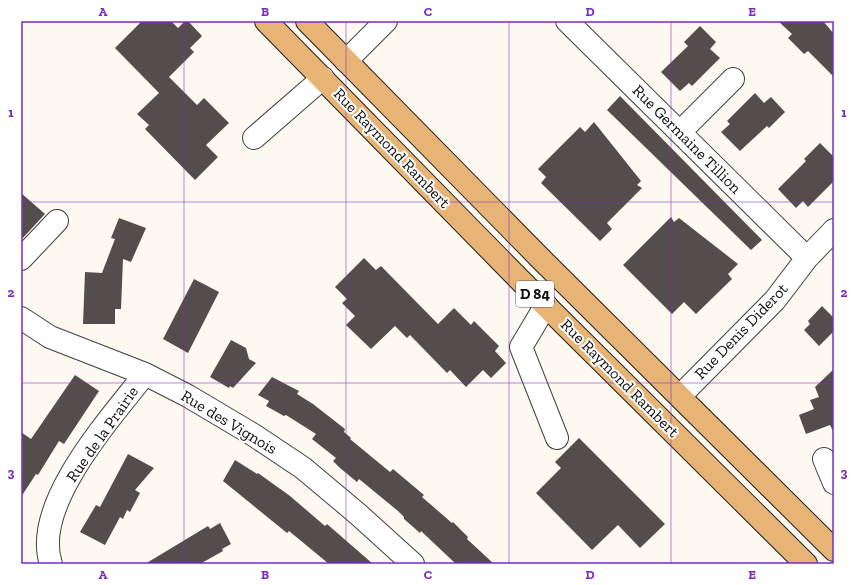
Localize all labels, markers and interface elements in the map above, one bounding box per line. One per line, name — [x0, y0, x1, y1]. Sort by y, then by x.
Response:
text: A — [99, 4, 108, 19]
text: B — [261, 4, 269, 19]
text: C — [424, 4, 432, 19]
text: D — [585, 4, 595, 19]
text: E — [748, 4, 756, 19]
street label: Rue Germaine Tillion — [629, 81, 746, 198]
street label: Rue Raymond Rambert — [330, 84, 454, 212]
text: 1 — [8, 105, 14, 120]
text: 1 — [841, 105, 847, 120]
street label: Rue Denis Diderot — [690, 279, 792, 383]
road number: D 84 — [516, 281, 554, 307]
text: 2 — [8, 285, 15, 300]
text: 2 — [841, 285, 848, 300]
street label: Rue Raymond Rambert — [557, 315, 683, 441]
street label: Rue de la Prairie — [62, 383, 142, 485]
street label: Rue des Vignois — [178, 386, 280, 458]
text: 3 — [8, 465, 15, 480]
text: 3 — [841, 465, 848, 480]
text: A — [99, 567, 108, 582]
text: B — [261, 567, 269, 582]
text: C — [424, 567, 432, 582]
text: D — [585, 567, 595, 582]
text: E — [748, 567, 756, 582]

